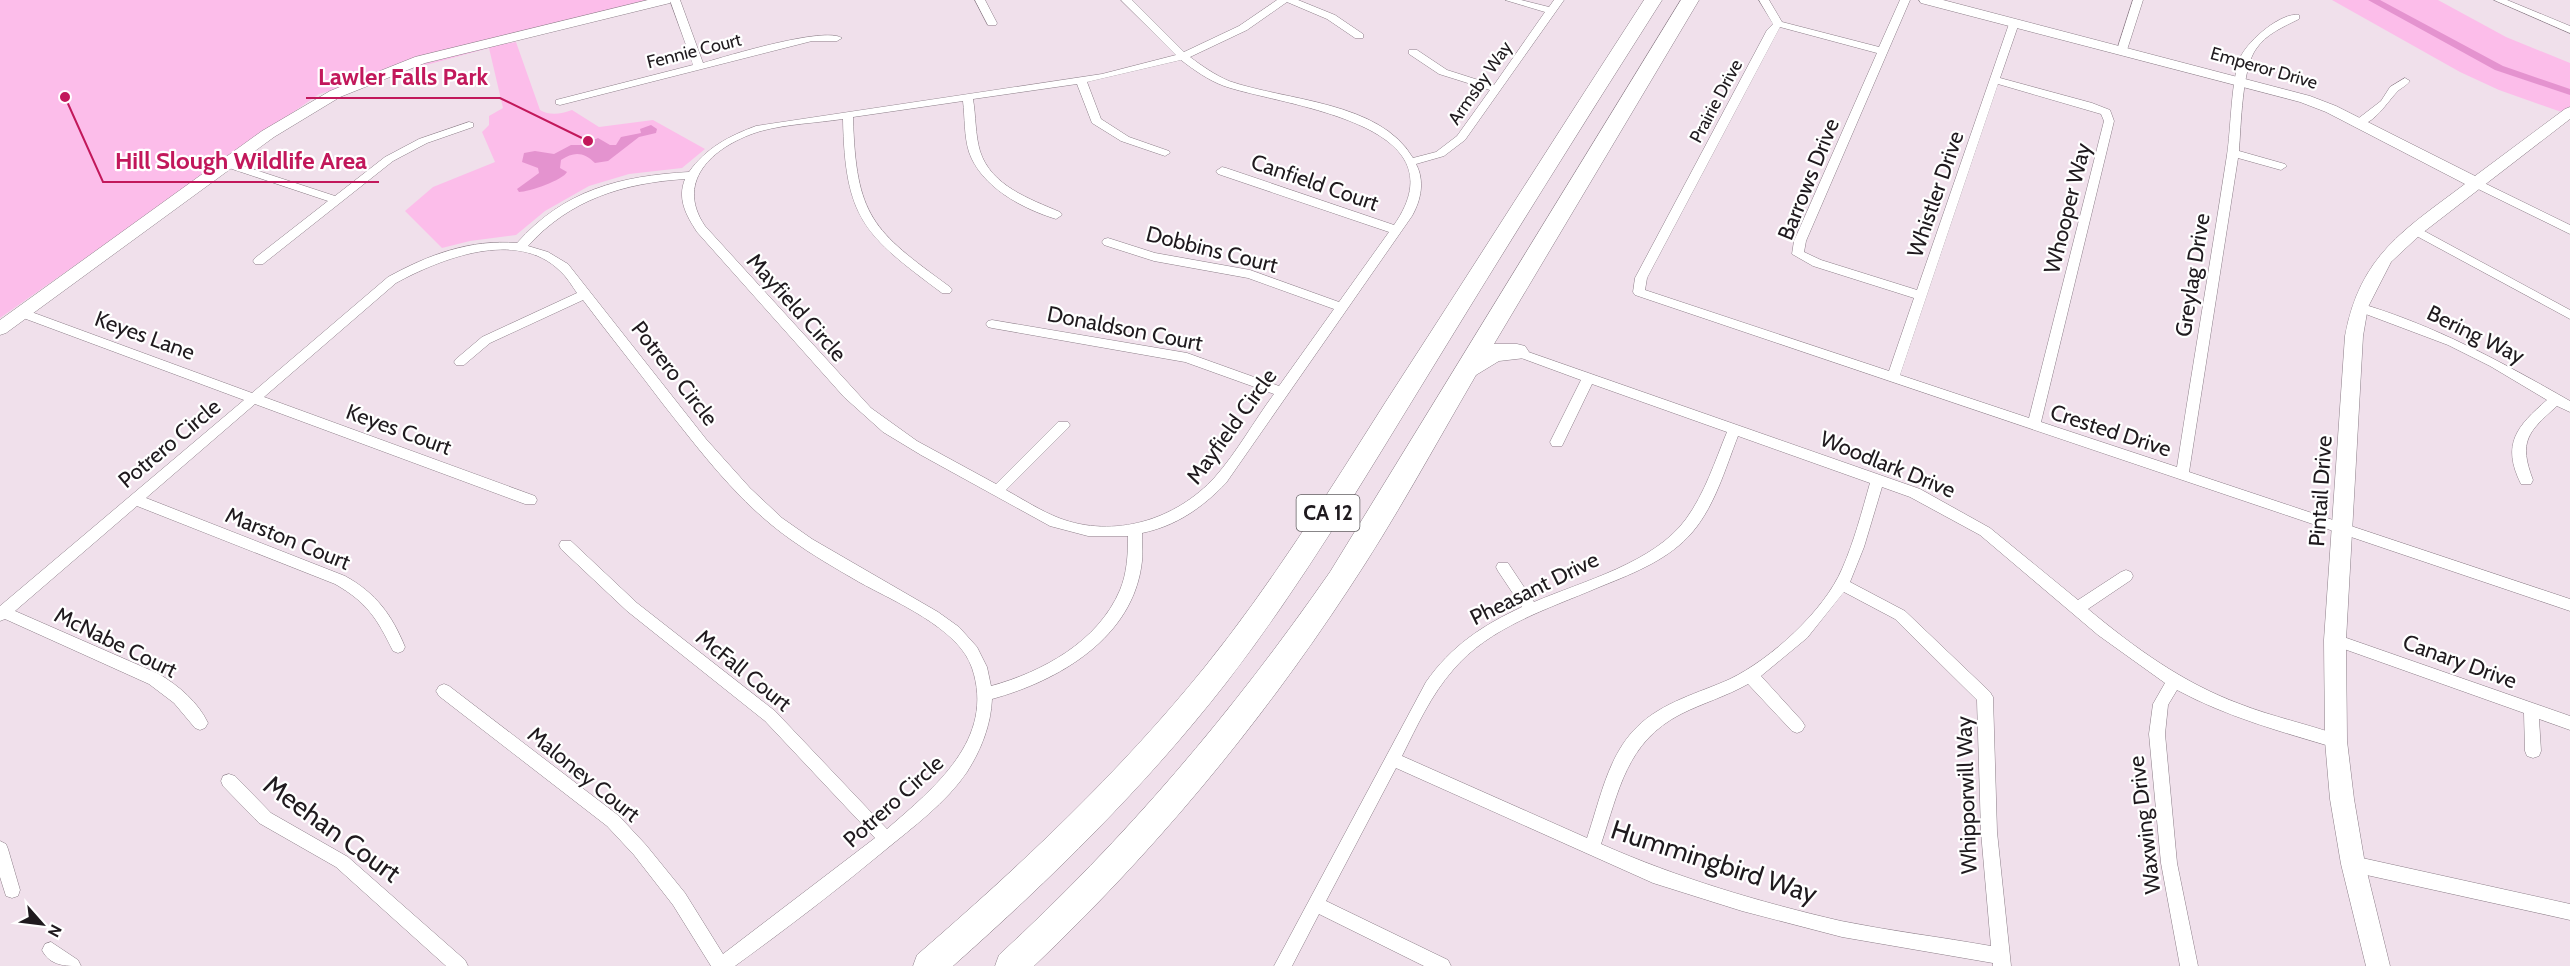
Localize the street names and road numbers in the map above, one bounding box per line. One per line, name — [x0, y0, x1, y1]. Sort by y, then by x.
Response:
street label: Fennie Court — [644, 29, 744, 73]
street label: Armsby Way — [1443, 37, 1517, 129]
street label: Emperor Drive — [2208, 42, 2320, 94]
street label: Prairie Drive — [1685, 56, 1747, 146]
street label: Barrows Drive — [1772, 114, 1845, 244]
street label: Whistler Drive — [1901, 128, 1970, 261]
street label: Whooper Way — [2038, 140, 2097, 276]
street label: Canfield Court — [1248, 148, 1383, 217]
street label: Greylag Drive — [2169, 211, 2216, 339]
street label: Dobbins Court — [1143, 220, 1281, 279]
street label: Mayfield Circle — [741, 248, 852, 367]
street label: Bering Way — [2423, 299, 2529, 370]
street label: Donaldson Court — [1045, 300, 1206, 357]
street label: Keyes Lane — [91, 305, 198, 366]
street label: Potrero Circle — [625, 316, 724, 431]
street label: Mayfield Circle — [1180, 363, 1282, 489]
street label: Potrero Circle — [113, 393, 226, 494]
street label: Keyes Court — [342, 398, 456, 461]
street label: Crested Drive — [2047, 398, 2175, 463]
street label: Woodlark Drive — [1816, 425, 1959, 504]
street label: Pintail Drive — [2303, 435, 2338, 548]
road number: CA 12 — [1296, 495, 1360, 531]
street label: Marston Court — [221, 501, 355, 576]
street label: Pheasant Drive — [1466, 546, 1603, 631]
street label: McNabe Court — [50, 601, 182, 684]
street label: McFall Court — [691, 624, 797, 717]
street label: Canary Drive — [2399, 628, 2521, 695]
street label: Whipporwill Way — [1950, 716, 1983, 874]
street label: Maloney Court — [522, 721, 646, 828]
street label: Potrero Circle — [838, 749, 949, 853]
street label: Waxwing Drive — [2123, 754, 2166, 896]
street label: Meehan Court — [258, 768, 407, 889]
street label: Hummingbird Way — [1607, 813, 1822, 911]

